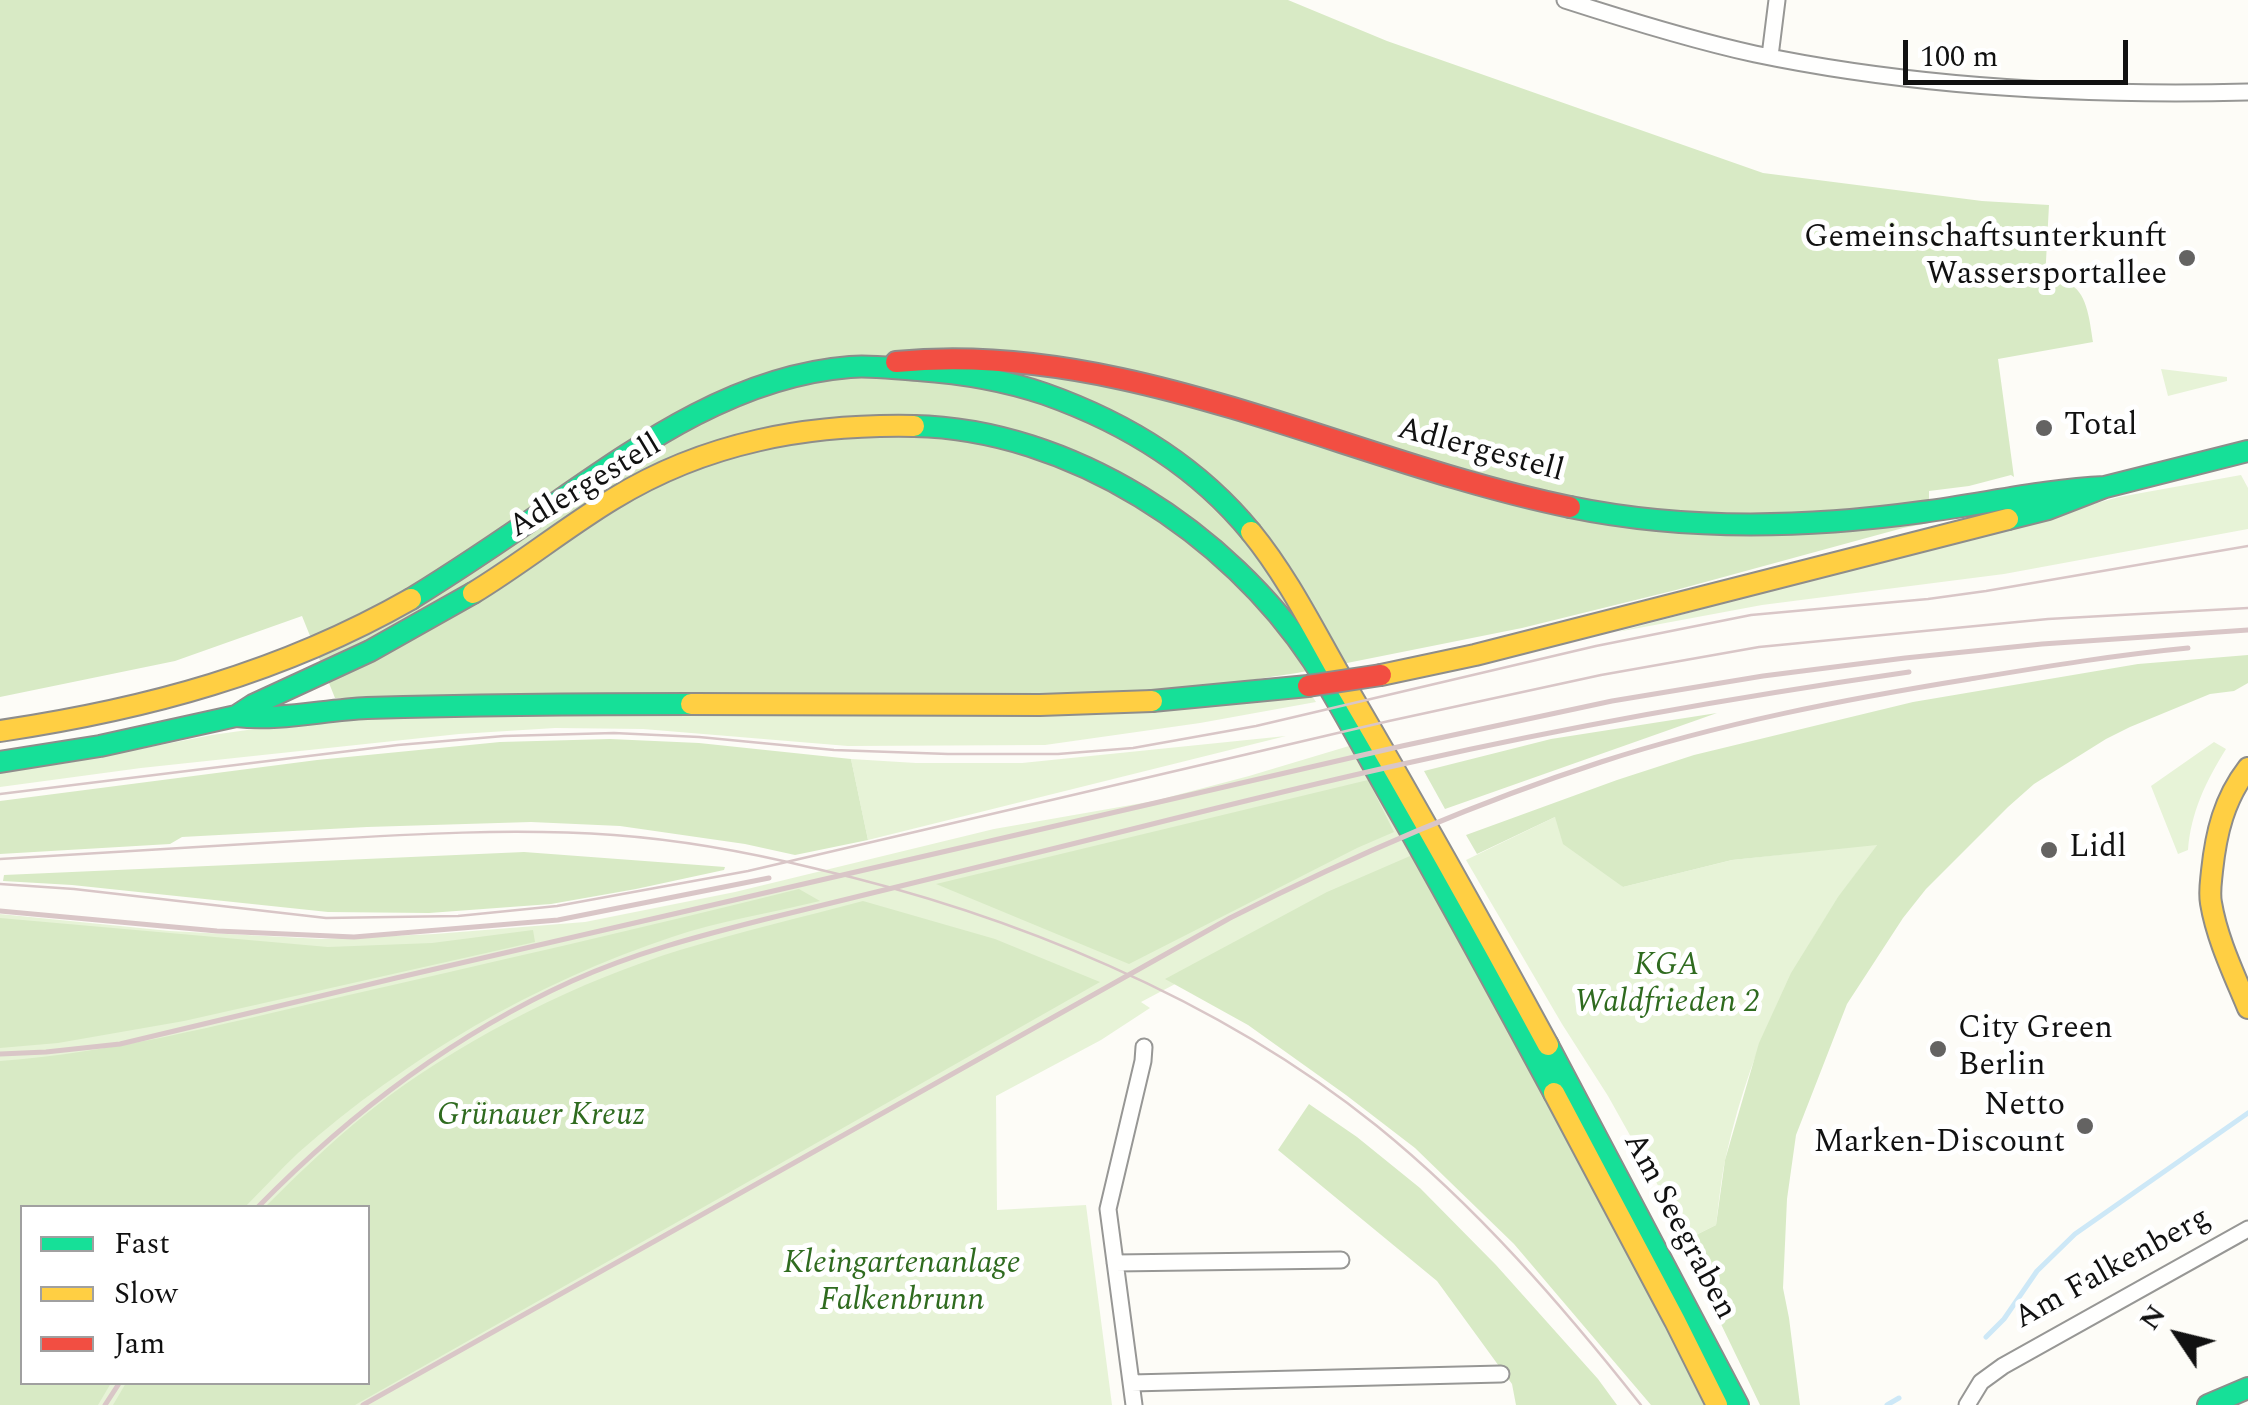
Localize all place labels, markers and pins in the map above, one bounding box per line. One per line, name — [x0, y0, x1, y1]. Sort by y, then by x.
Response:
place label: Gemeinschaftsunterkunft Wassersportallee — [1804, 221, 2167, 296]
marker: Gemeinschaftsunterkunft Wassersportallee — [2176, 247, 2198, 269]
place label: Total — [2064, 409, 2137, 447]
marker: Total — [2033, 417, 2055, 439]
place label: Lidl — [2069, 831, 2127, 869]
marker: Lidl — [2038, 839, 2060, 861]
place label: City Green Berlin — [1958, 1012, 2113, 1087]
marker: City Green Berlin — [1927, 1038, 1949, 1060]
place label: Netto Marken-Discount — [1813, 1089, 2065, 1164]
marker: Netto Marken-Discount — [2074, 1115, 2096, 1137]

